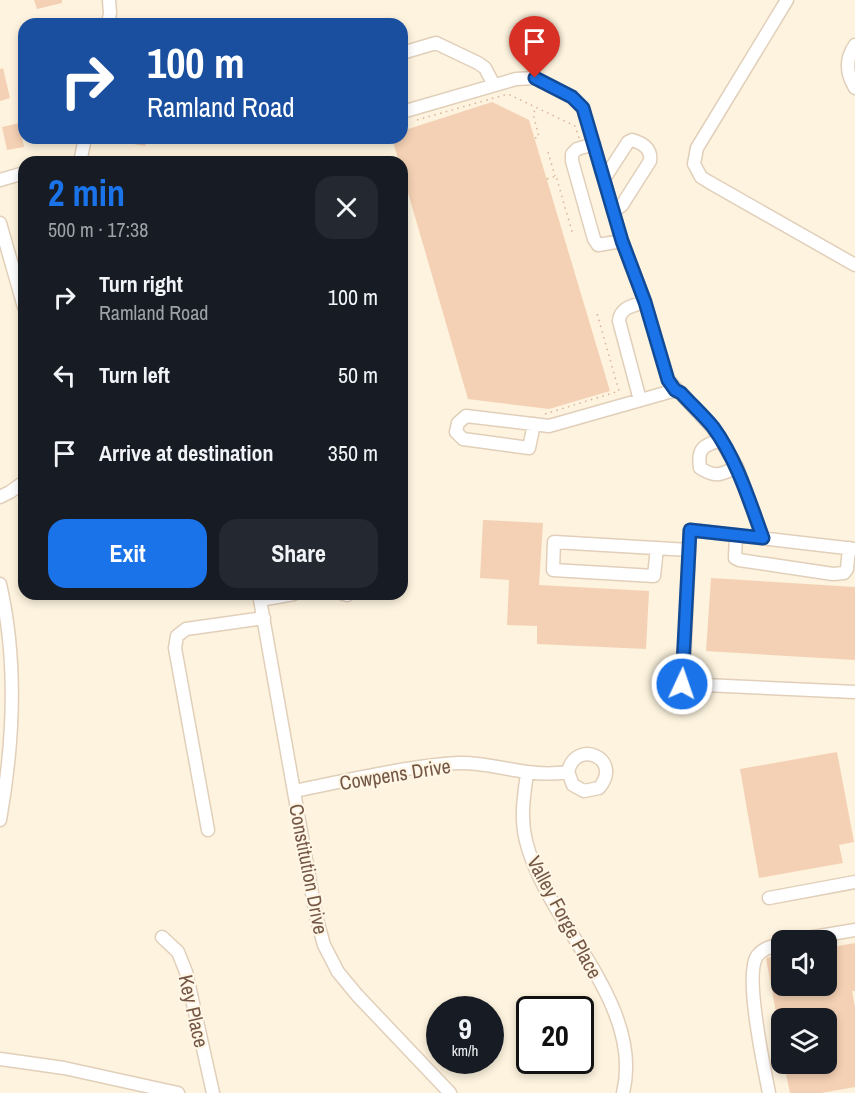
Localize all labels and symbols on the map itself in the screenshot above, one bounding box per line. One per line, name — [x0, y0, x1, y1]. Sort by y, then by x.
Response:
pin — [509, 16, 560, 78]
position arrow — [650, 652, 714, 716]
street label: Cowpens Drive — [338, 752, 452, 796]
street label: Constitution Drive — [283, 802, 335, 936]
street label: Valley Forge Place — [521, 851, 609, 983]
street label: Key Place — [173, 972, 215, 1050]
speed limit sign: 20 — [516, 996, 594, 1074]

